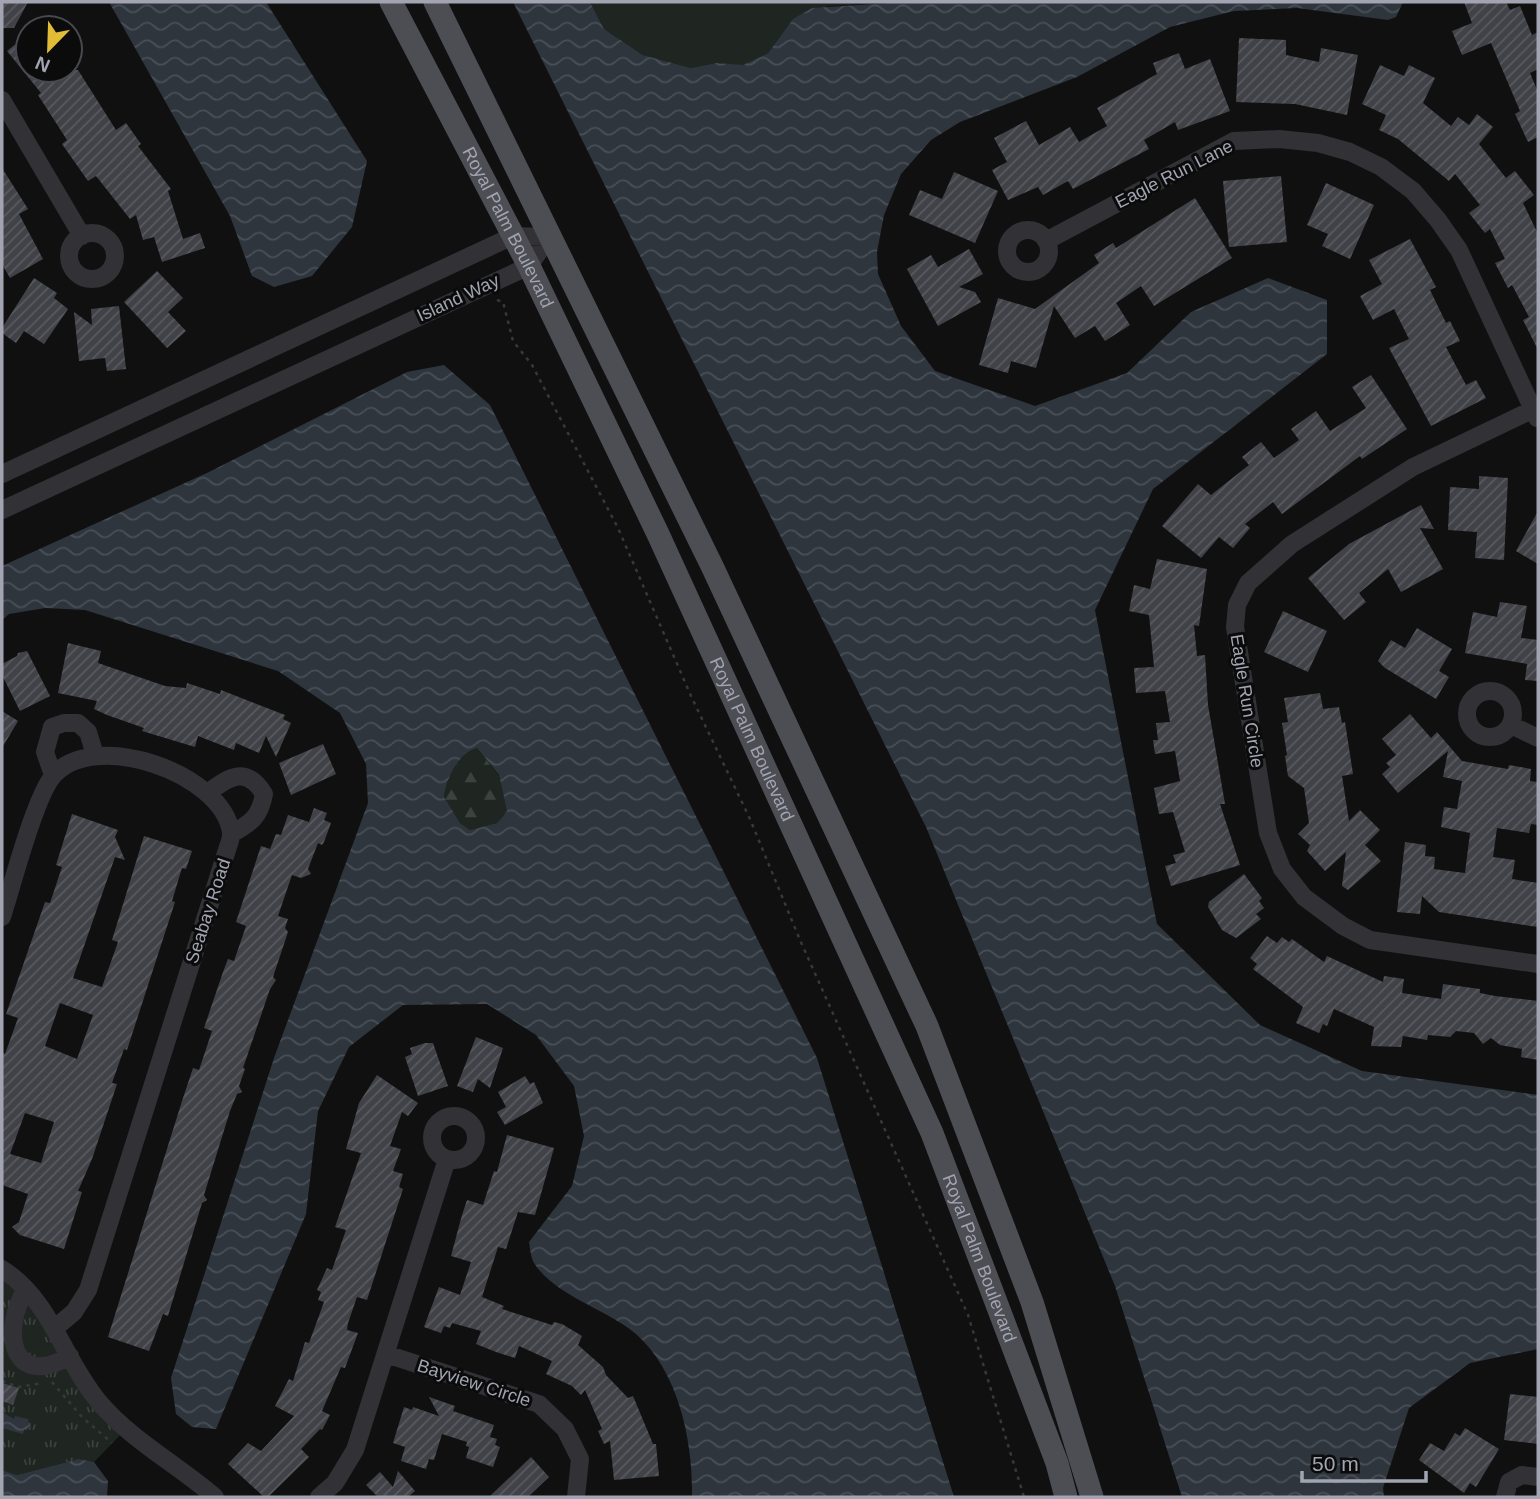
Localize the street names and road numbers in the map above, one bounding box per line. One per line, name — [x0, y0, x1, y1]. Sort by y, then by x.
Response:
street label: Eagle Run Lane — [1112, 136, 1236, 212]
street label: Royal Palm Boulevard — [459, 144, 558, 311]
street label: Island Way — [414, 270, 502, 326]
street label: Eagle Run Circle — [1227, 633, 1267, 769]
street label: Royal Palm Boulevard — [706, 654, 798, 824]
street label: Seabay Road — [182, 856, 234, 966]
street label: Royal Palm Boulevard — [939, 1171, 1020, 1345]
street label: Bayview Circle — [415, 1355, 533, 1411]

